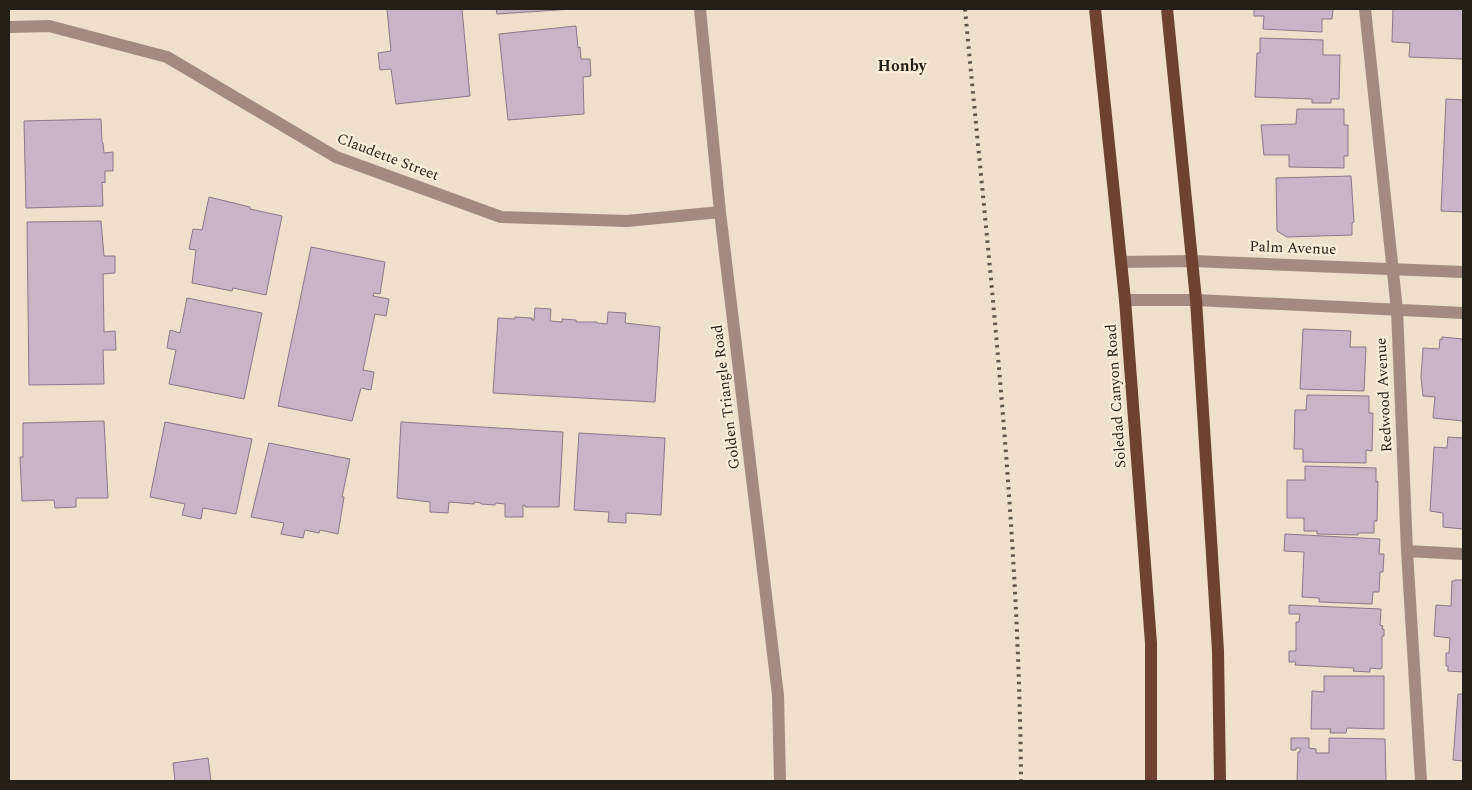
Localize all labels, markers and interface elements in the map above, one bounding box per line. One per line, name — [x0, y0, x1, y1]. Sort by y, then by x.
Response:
district label: Honby — [878, 54, 928, 78]
street label: Claudette Street — [334, 127, 442, 187]
street label: Palm Avenue — [1249, 235, 1337, 261]
street label: Golden Triangle Road — [706, 323, 746, 471]
street label: Soledad Canyon Road — [1099, 323, 1133, 469]
street label: Redwood Avenue — [1370, 337, 1398, 453]

